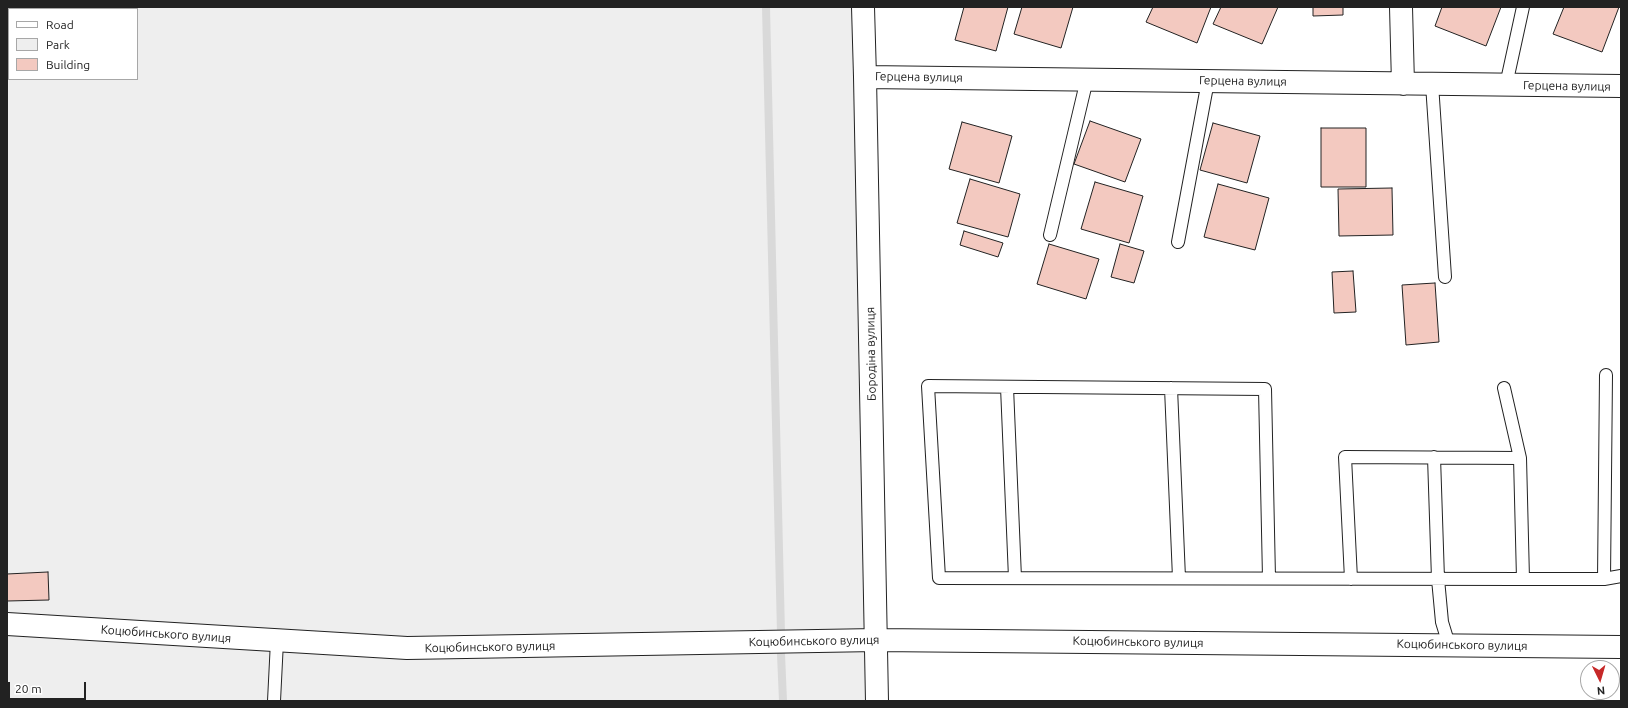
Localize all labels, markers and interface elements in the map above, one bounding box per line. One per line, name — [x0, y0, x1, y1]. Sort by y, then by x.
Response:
legend — [8, 8, 138, 80]
text: Road — [46, 18, 74, 31]
text: Park — [46, 38, 70, 51]
text: Building — [46, 58, 90, 71]
street label: Герцена вулиця — [875, 69, 963, 85]
street label: Герцена вулиця — [1199, 73, 1287, 89]
street label: Герцена вулиця — [1523, 78, 1611, 94]
street label: Бородіна вулиця — [863, 307, 879, 401]
street label: Коцюбинського вулиця — [100, 622, 232, 646]
street label: Коцюбинського вулиця — [748, 633, 880, 649]
street label: Коцюбинського вулиця — [1072, 634, 1204, 650]
street label: Коцюбинського вулиця — [1396, 637, 1528, 653]
street label: Коцюбинського вулиця — [424, 639, 556, 655]
north arrow — [1580, 660, 1620, 700]
scale bar — [10, 674, 88, 700]
text: 20 m — [15, 682, 42, 695]
text: N — [1596, 685, 1606, 697]

